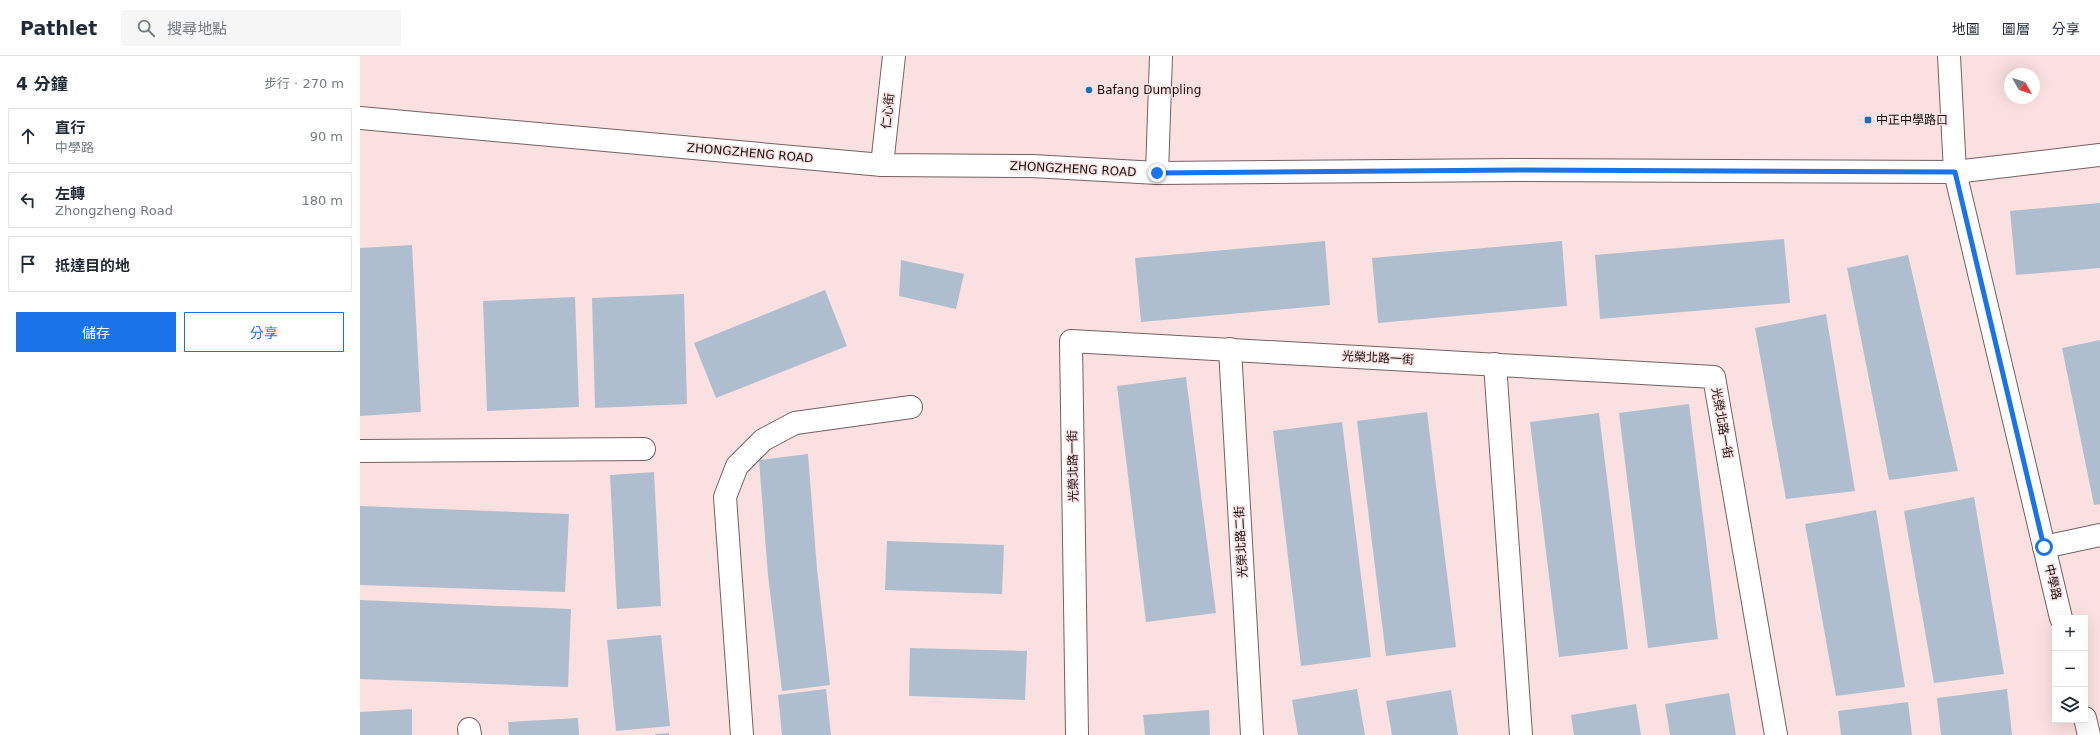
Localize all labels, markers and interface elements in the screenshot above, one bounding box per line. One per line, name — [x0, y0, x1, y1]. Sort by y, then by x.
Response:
search box — [121, 10, 401, 46]
text: Pathlet — [20, 17, 97, 39]
icon: search — [135, 17, 157, 39]
text: 搜尋地點 — [167, 20, 227, 38]
text: 地圖 — [1952, 21, 1980, 37]
text: 圖層 — [2002, 21, 2030, 37]
text: 分享 — [2052, 21, 2080, 37]
north arrow — [2004, 68, 2040, 104]
text: 4 分鐘 — [16, 74, 68, 94]
text: 步行 · 270 m — [264, 76, 344, 91]
place label: Bafang Dumpling — [1097, 83, 1201, 97]
marker: Bafang Dumpling — [1084, 85, 1094, 95]
street label: 仁心街 — [879, 92, 897, 130]
place label: 中正中學路口 — [1876, 113, 1948, 127]
marker: 中正中學路口 — [1863, 115, 1873, 125]
text: 直行 — [55, 119, 85, 137]
icon: ahead — [17, 125, 39, 147]
text: 90 m — [310, 129, 343, 144]
text: 中學路 — [55, 140, 94, 155]
street label: ZHONGZHENG ROAD — [686, 140, 814, 166]
street label: ZHONGZHENG ROAD — [1009, 159, 1137, 179]
route end — [1148, 164, 1166, 182]
text: 左轉 — [55, 185, 85, 203]
icon: left — [17, 189, 39, 211]
text: 180 m — [301, 193, 343, 208]
text: Zhongzheng Road — [55, 203, 173, 218]
icon: arrive — [17, 253, 39, 275]
text: 抵達目的地 — [55, 257, 130, 275]
button: 儲存 — [16, 312, 176, 352]
button: 分享 — [184, 312, 344, 352]
street label: 光榮北路一街 — [1342, 349, 1414, 367]
street label: 光榮北路一街 — [1709, 386, 1735, 460]
street label: 光榮北路一街 — [1065, 430, 1081, 502]
street label: 光榮北路二街 — [1232, 506, 1250, 578]
route start — [2035, 538, 2053, 556]
street label: 中學路 — [2042, 563, 2064, 601]
map controls — [2052, 615, 2088, 723]
button: + — [2052, 615, 2088, 651]
button: − — [2052, 651, 2088, 687]
button: layers — [2052, 687, 2088, 723]

